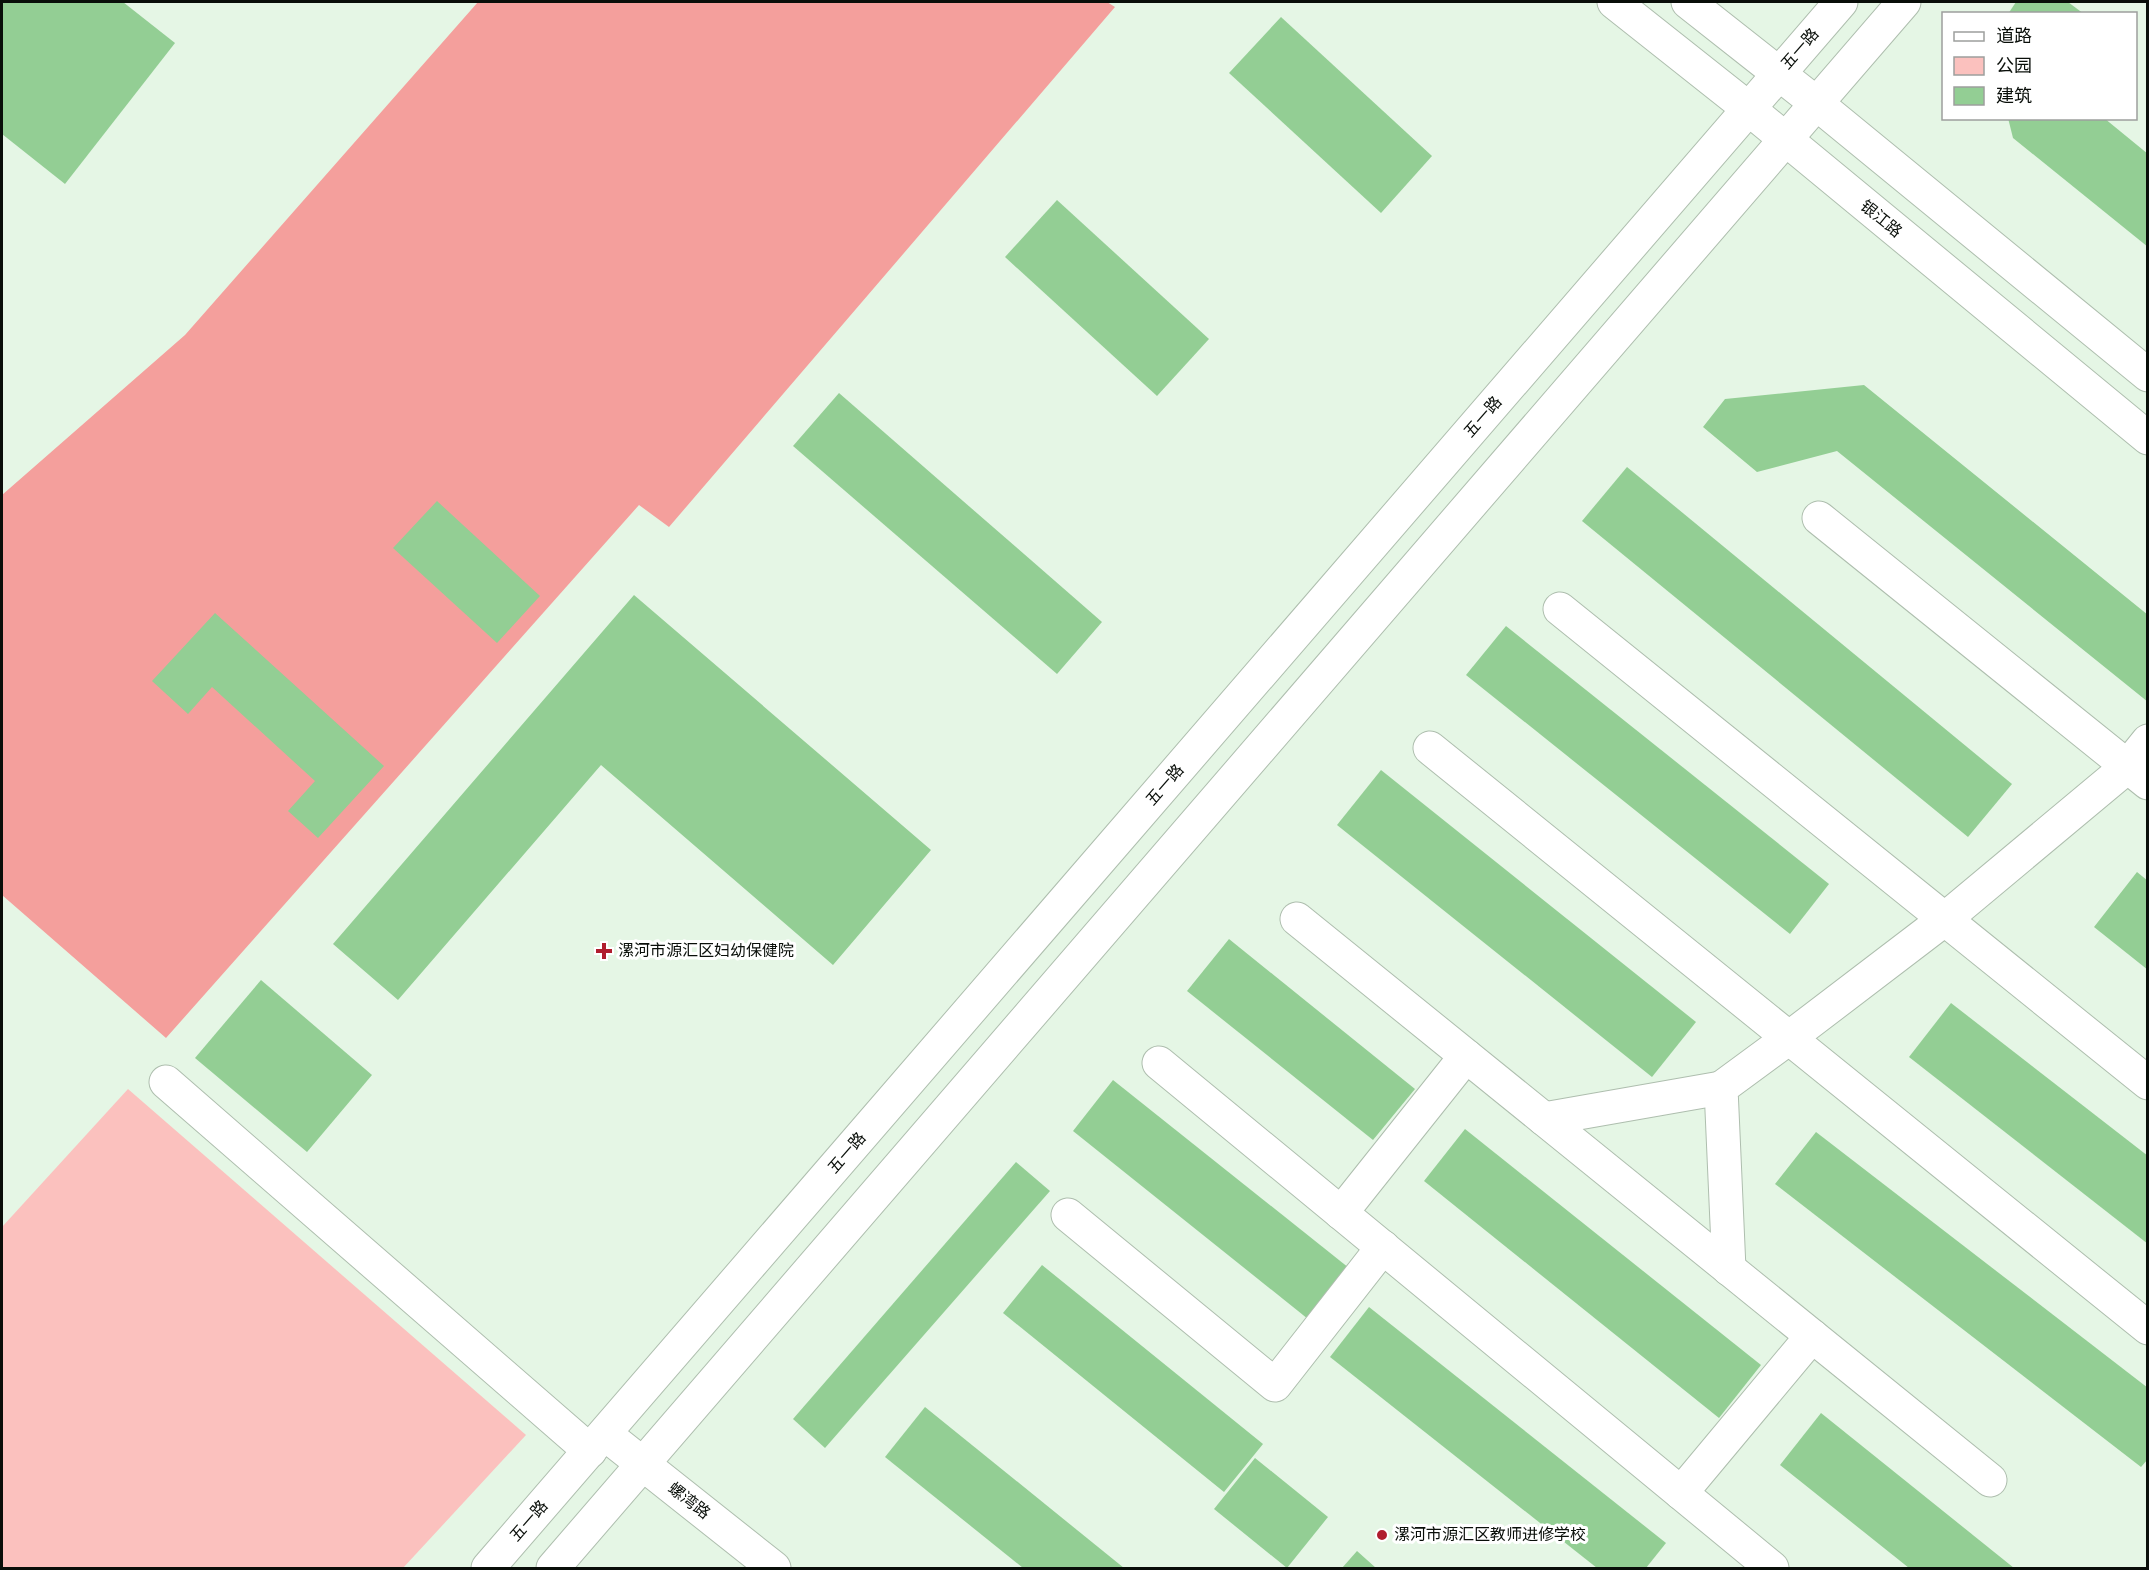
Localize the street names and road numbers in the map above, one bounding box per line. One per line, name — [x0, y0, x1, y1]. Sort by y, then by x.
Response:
street label: 五一路 — [1777, 24, 1823, 74]
street label: 银江路 — [1856, 196, 1906, 242]
street label: 五一路 — [1460, 392, 1506, 442]
street label: 五一路 — [1142, 760, 1188, 810]
street label: 五一路 — [824, 1128, 870, 1178]
street label: 螺湾路 — [664, 1478, 714, 1524]
street label: 五一路 — [506, 1496, 552, 1546]

